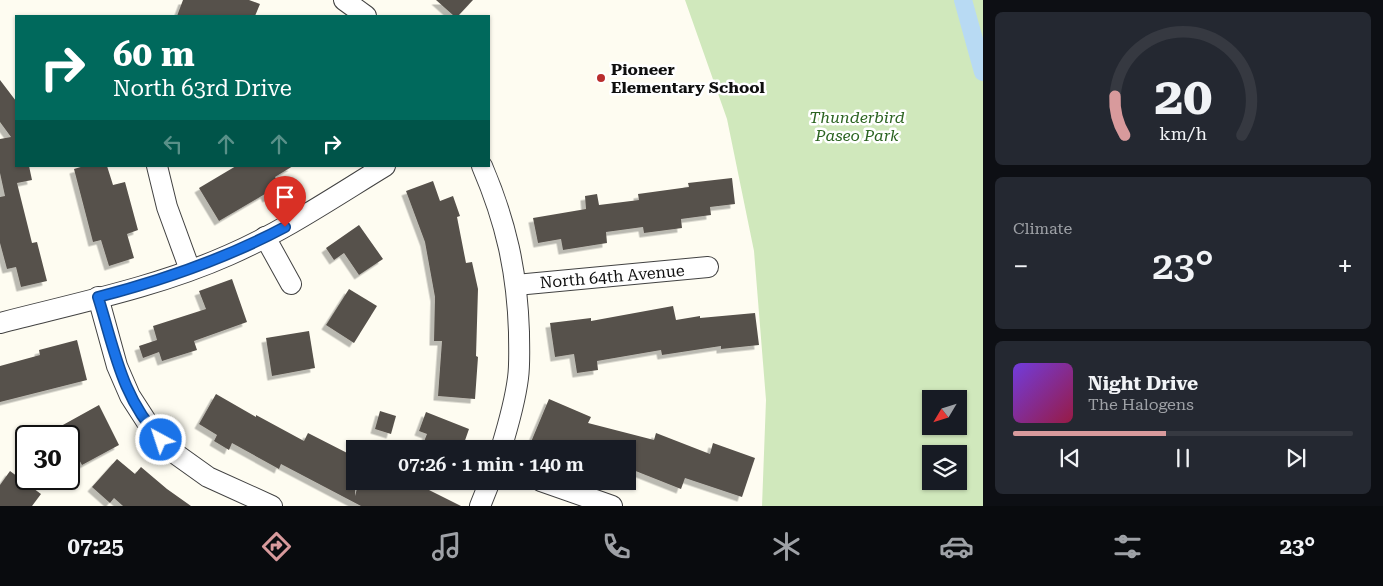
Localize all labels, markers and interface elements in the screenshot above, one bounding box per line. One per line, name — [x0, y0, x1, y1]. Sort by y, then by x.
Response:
text: 60 m — [113, 34, 195, 75]
icon: right — [30, 35, 95, 100]
place label: Pioneer Elementary School — [611, 60, 766, 97]
text: 20 — [1154, 66, 1212, 127]
marker: Pioneer Elementary School — [595, 72, 607, 84]
text: North 63rd Drive — [113, 76, 292, 101]
park label: Thunderbird Paseo Park — [809, 108, 905, 145]
text: km/h — [1159, 123, 1207, 144]
icon: left — [159, 130, 187, 158]
icon: ahead — [212, 130, 240, 158]
icon: ahead — [265, 130, 293, 158]
icon: right — [318, 130, 346, 158]
pin — [264, 176, 306, 227]
icon: arrive — [271, 183, 299, 211]
text: Climate — [1013, 219, 1072, 238]
text: 23° — [1152, 244, 1214, 288]
text: − — [1013, 250, 1029, 283]
text: + — [1337, 250, 1353, 283]
street label: North 64th Avenue — [539, 261, 685, 292]
text: Night Drive — [1088, 372, 1198, 395]
north arrow — [922, 390, 968, 435]
map controls — [922, 390, 967, 490]
text: The Halogens — [1088, 395, 1194, 414]
position arrow — [134, 413, 186, 465]
speed limit sign: 30 — [15, 425, 80, 490]
icon: previous — [1056, 444, 1084, 472]
icon: pause — [1169, 444, 1197, 472]
icon: next — [1282, 444, 1310, 472]
button: layers — [922, 445, 967, 490]
text: 07:26 · 1 min · 140 m — [398, 453, 584, 476]
icon: directions — [259, 529, 294, 564]
icon: music — [429, 529, 464, 564]
icon: phone — [599, 529, 634, 564]
icon: climate — [769, 529, 804, 564]
icon: car — [939, 529, 974, 564]
icon: filters — [1110, 529, 1145, 564]
text: 07:25 — [68, 534, 124, 559]
text: 23° — [1280, 534, 1315, 559]

